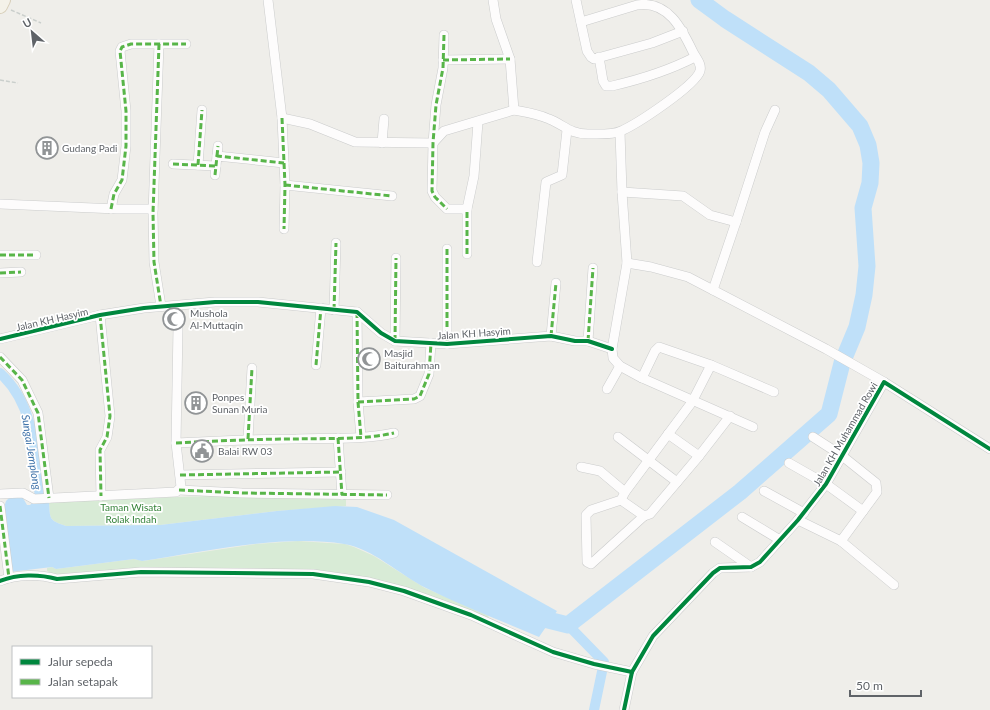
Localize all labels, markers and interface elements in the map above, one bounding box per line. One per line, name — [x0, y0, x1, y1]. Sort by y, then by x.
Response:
north arrow — [12, 12, 52, 52]
text: U — [20, 15, 34, 30]
building icon: Gudang Padi — [34, 135, 60, 161]
place label: Gudang Padi — [62, 142, 118, 154]
street label: Jalan KH Hasyim — [15, 305, 89, 333]
mosque icon: Mushola Al-Muttaqin — [161, 306, 187, 332]
place label: Mushola Al-Muttaqin — [190, 307, 243, 331]
street label: Jalan KH Hasyim — [437, 324, 511, 342]
mosque icon: Masjid Baiturahman — [356, 346, 382, 372]
place label: Masjid Baiturahman — [384, 347, 440, 371]
street label: Jalan KH Muhammad Rowi — [810, 380, 880, 488]
building icon: Ponpes Sunan Muria — [183, 390, 209, 416]
place label: Ponpes Sunan Muria — [212, 391, 267, 415]
water label: Sungai Jemplong — [20, 413, 44, 491]
public building icon: Balai RW 03 — [189, 438, 215, 464]
place label: Balai RW 03 — [218, 445, 272, 457]
park label: Taman Wisata Rolak Indah — [100, 501, 162, 525]
legend — [12, 646, 152, 698]
text: Jalur sepeda — [48, 654, 113, 669]
scale bar — [850, 672, 921, 698]
text: Jalan setapak — [48, 674, 119, 689]
text: 50 m — [856, 678, 883, 693]

